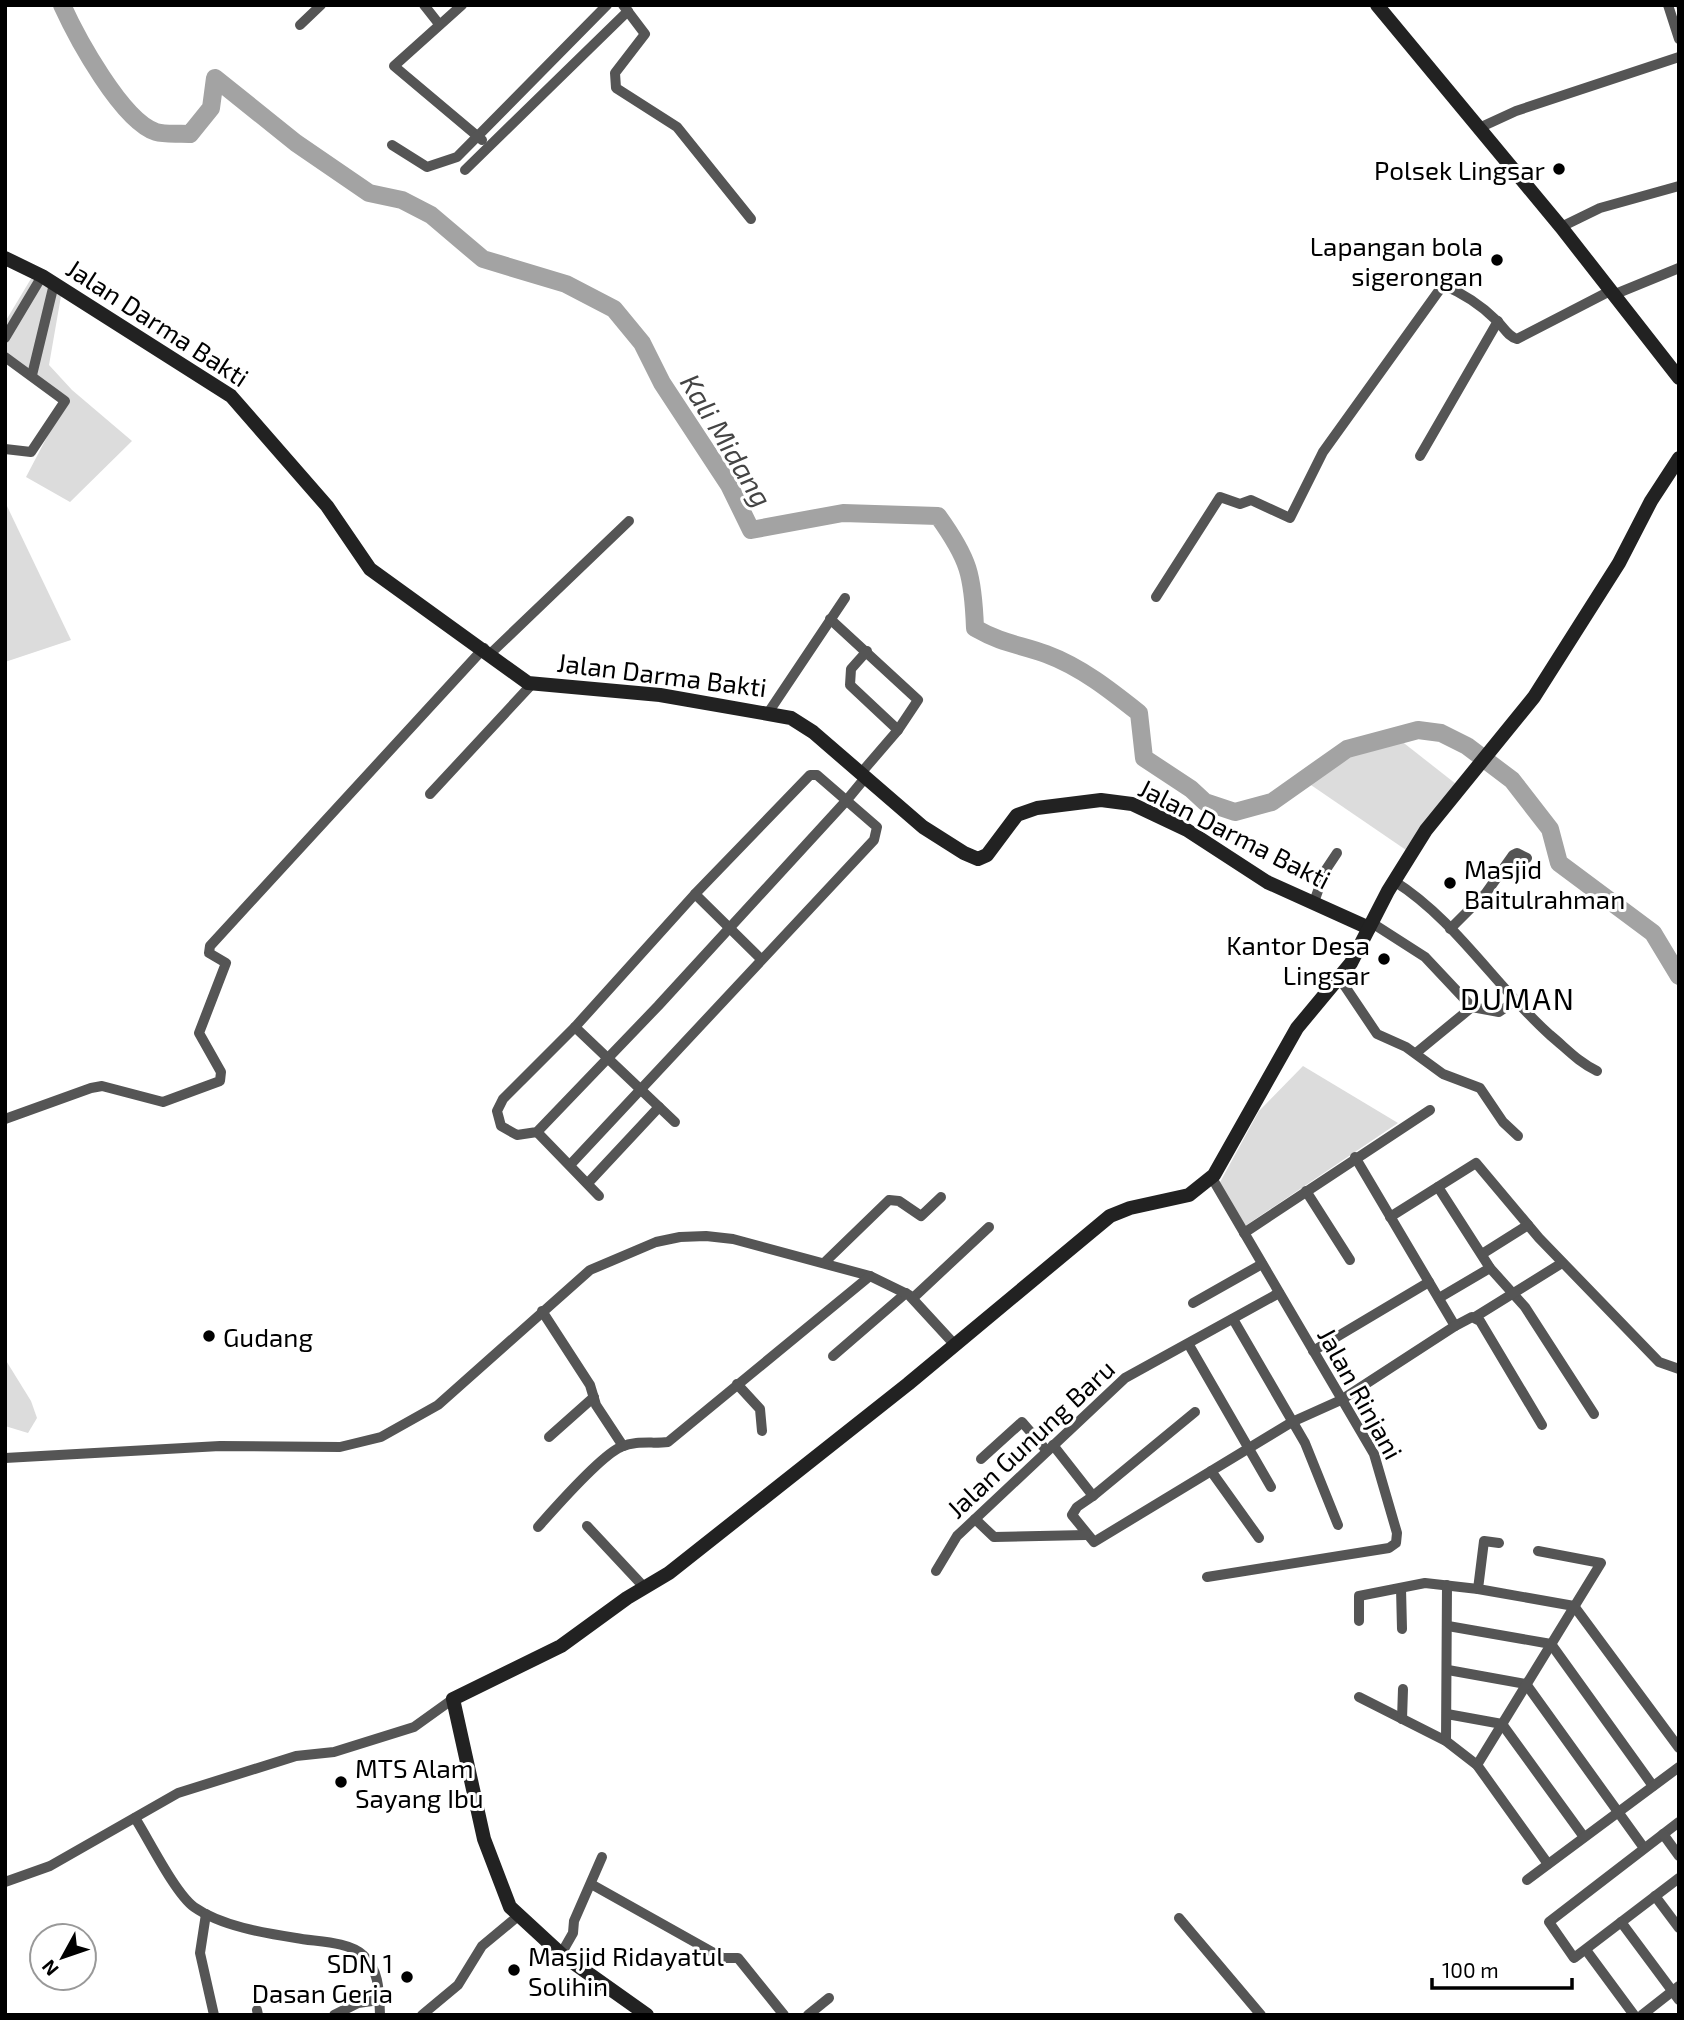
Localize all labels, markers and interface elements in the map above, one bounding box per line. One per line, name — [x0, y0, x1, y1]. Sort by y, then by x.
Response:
place label: Polsek Lingsar — [1374, 154, 1545, 185]
marker: Polsek Lingsar — [1551, 161, 1567, 177]
place label: Lapangan bola sigerongan — [1310, 230, 1483, 291]
street label: Jalan Darma Bakti — [61, 252, 255, 392]
marker: Lapangan bola sigerongan — [1489, 252, 1505, 268]
water label: Kali Midang — [674, 367, 780, 513]
street label: Jalan Darma Bakti — [555, 646, 769, 702]
street label: Jalan Darma Bakti — [1134, 771, 1336, 895]
place label: Masjid Baitulrahman — [1464, 853, 1625, 914]
marker: Masjid Baitulrahman — [1442, 875, 1458, 891]
place label: Kantor Desa Lingsar — [1226, 929, 1370, 990]
marker: Kantor Desa Lingsar — [1376, 951, 1392, 967]
district label: DUMAN — [1460, 980, 1576, 1016]
place label: Gudang — [223, 1321, 313, 1352]
street label: Jalan Rinjani — [1312, 1322, 1410, 1464]
marker: Gudang — [201, 1328, 217, 1344]
street label: Jalan Gunung Baru — [940, 1352, 1120, 1524]
place label: MTS Alam Sayang Ibu — [355, 1752, 484, 1813]
marker: MTS Alam Sayang Ibu — [333, 1774, 349, 1790]
north arrow — [28, 1922, 98, 1992]
place label: Masjid Ridayatul Solihin — [528, 1940, 724, 2001]
scale bar — [1432, 1946, 1572, 1990]
place label: SDN 1 Dasan Geria — [252, 1947, 393, 2008]
text: N — [36, 1956, 63, 1981]
text: 100 m — [1442, 1957, 1499, 1982]
marker: Masjid Ridayatul Solihin — [506, 1962, 522, 1978]
marker: SDN 1 Dasan Geria — [399, 1969, 415, 1985]

